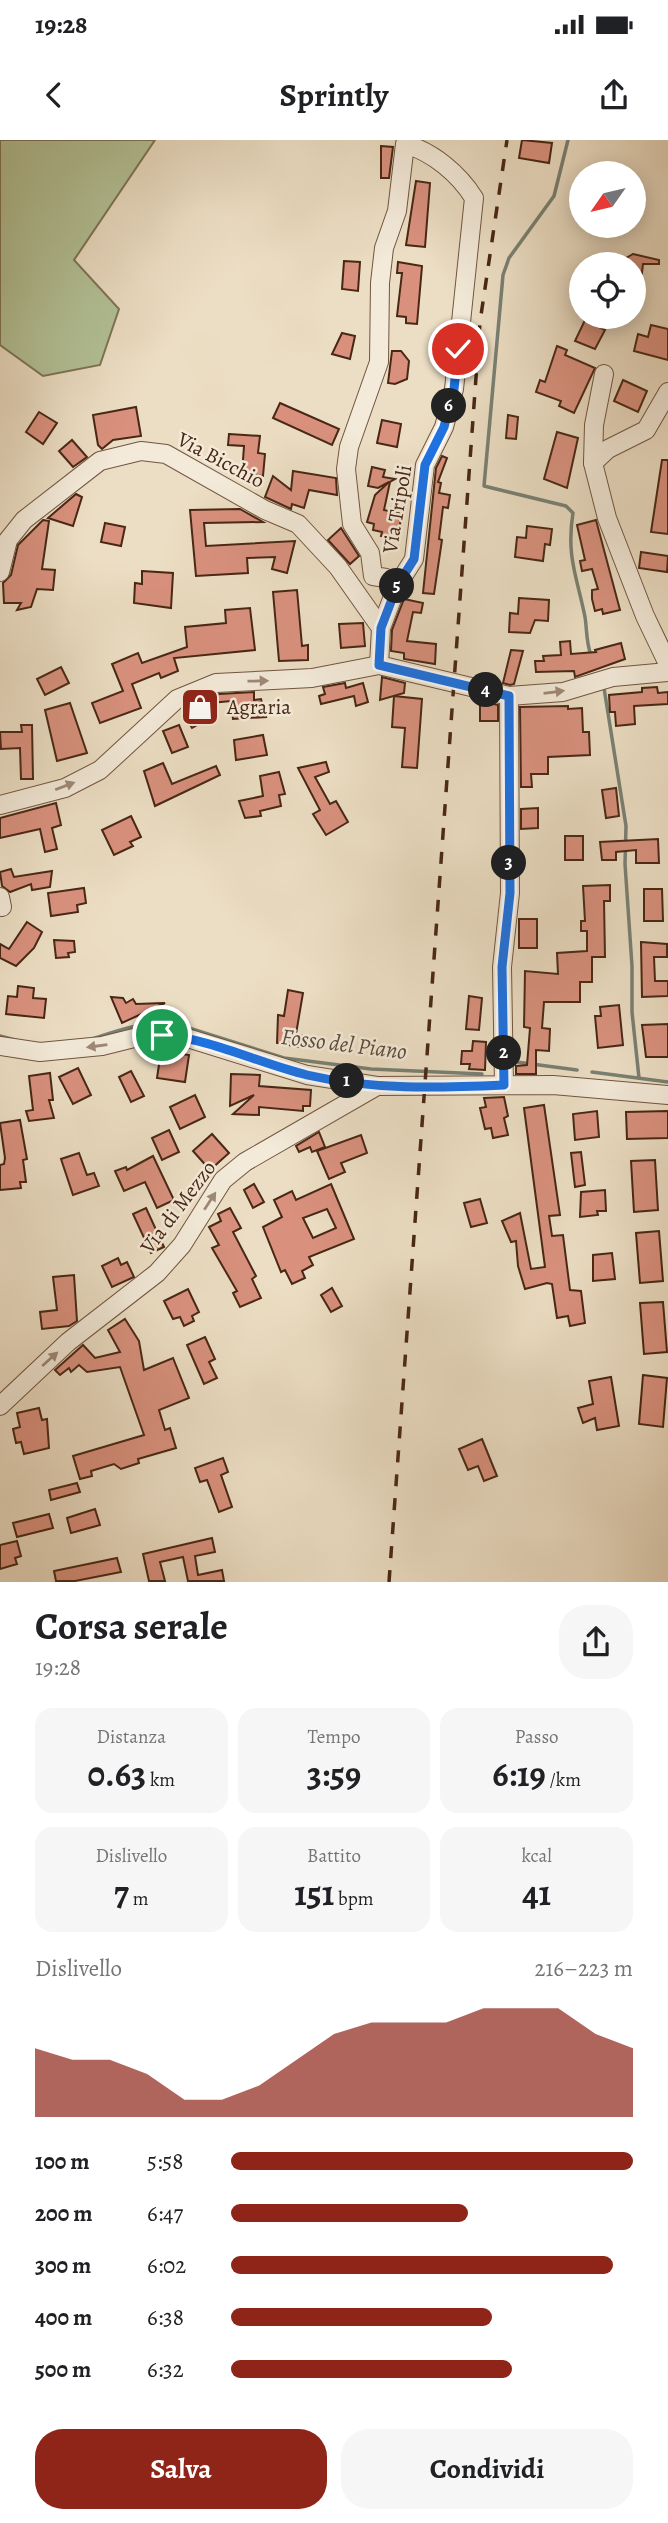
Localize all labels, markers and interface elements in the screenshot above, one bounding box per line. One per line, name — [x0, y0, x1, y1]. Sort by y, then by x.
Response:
text: 19:28 — [35, 7, 88, 42]
text: Sprintly — [280, 73, 388, 117]
icon: back — [35, 76, 73, 114]
icon: share — [595, 76, 633, 114]
north arrow — [569, 161, 646, 238]
map controls — [569, 161, 646, 329]
button: locate — [569, 252, 646, 329]
pin — [428, 319, 488, 379]
icon: check — [439, 330, 477, 368]
pin: 6 — [432, 388, 466, 424]
text: 6 — [444, 392, 453, 418]
street label: Via Bicchio — [172, 425, 270, 495]
street label: Via Tripoli — [375, 463, 419, 556]
pin: 5 — [380, 568, 414, 604]
text: 5 — [392, 572, 401, 598]
pin: 4 — [468, 672, 504, 708]
one-way arrow — [247, 675, 269, 687]
text: 4 — [481, 676, 490, 702]
shop icon: Agraria — [179, 686, 221, 728]
one-way arrow — [543, 687, 565, 698]
place label: Agraria — [226, 693, 291, 721]
one-way arrow — [55, 780, 76, 791]
pin: 3 — [491, 846, 526, 880]
text: 3 — [504, 849, 513, 875]
pin — [132, 1005, 192, 1065]
icon: arrive — [143, 1016, 181, 1054]
water label: Fosso del Piano — [279, 1021, 409, 1067]
pin: 2 — [486, 1035, 522, 1070]
text: 2 — [499, 1039, 508, 1065]
one-way arrow — [86, 1041, 108, 1052]
pin: 1 — [330, 1063, 364, 1098]
text: 1 — [343, 1067, 350, 1093]
street label: Via di Mezzo — [133, 1155, 222, 1260]
one-way arrow — [203, 1191, 216, 1210]
one-way arrow — [41, 1352, 58, 1367]
text: Corsa serale — [35, 1600, 228, 1652]
button: share — [559, 1605, 633, 1679]
text: 19:28 — [35, 1652, 81, 1683]
text: Distanza — [97, 1724, 166, 1750]
text: Tempo — [307, 1724, 361, 1750]
text: Passo — [515, 1724, 559, 1750]
text: 0.63 — [88, 1750, 146, 1798]
text: 3:59 — [307, 1750, 361, 1798]
text: 6:19 — [492, 1750, 546, 1798]
text: km — [146, 1767, 175, 1793]
text: /km — [546, 1767, 581, 1793]
text: Dislivello — [95, 1843, 167, 1869]
text: Battito — [307, 1843, 361, 1869]
text: kcal — [521, 1843, 552, 1869]
text: 7 — [114, 1869, 129, 1917]
text: 151 — [294, 1869, 334, 1917]
text: 41 — [522, 1869, 551, 1917]
text: m — [129, 1886, 149, 1912]
text: bpm — [334, 1886, 374, 1912]
text: Dislivello — [35, 1953, 122, 1984]
text: 216–223 m — [534, 1953, 633, 1984]
text: 100 m — [35, 2146, 90, 2177]
text: 5:58 — [147, 2146, 183, 2177]
text: 200 m — [35, 2198, 93, 2229]
text: 6:47 — [147, 2198, 183, 2229]
text: 300 m — [35, 2250, 91, 2281]
text: 6:02 — [147, 2250, 186, 2281]
text: 400 m — [35, 2302, 92, 2333]
text: 6:38 — [147, 2302, 184, 2333]
text: 500 m — [35, 2354, 91, 2385]
text: 6:32 — [147, 2354, 184, 2385]
button: Salva — [35, 2429, 327, 2509]
button: Condividi — [341, 2429, 633, 2509]

